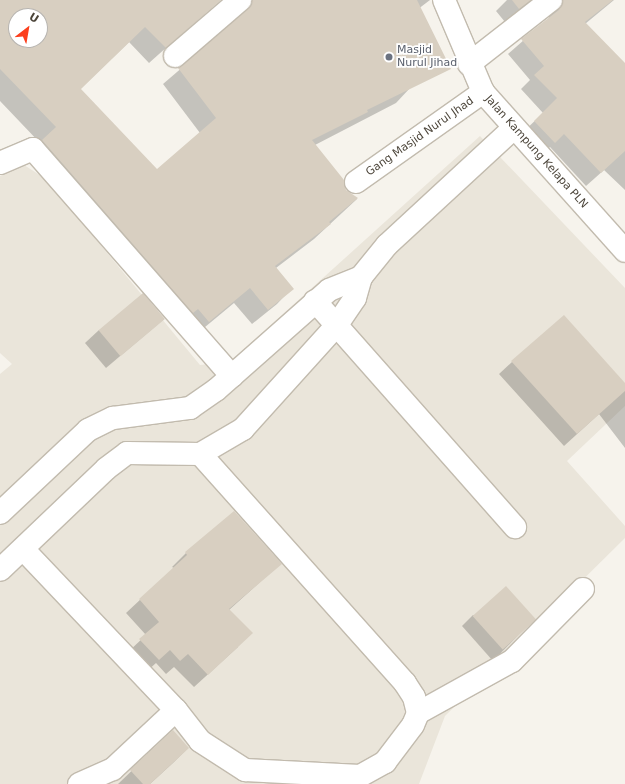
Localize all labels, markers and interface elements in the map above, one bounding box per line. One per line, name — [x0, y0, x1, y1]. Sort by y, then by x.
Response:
north arrow — [8, 8, 48, 48]
text: U — [27, 10, 41, 26]
place label: Masjid Nurul Jihad — [397, 44, 457, 70]
marker: Masjid Nurul Jihad — [384, 52, 394, 62]
street label: Jalan Kampung Kelapa PLN — [482, 93, 590, 211]
street label: Gang Masjid Nurul Jhad — [364, 95, 476, 179]

